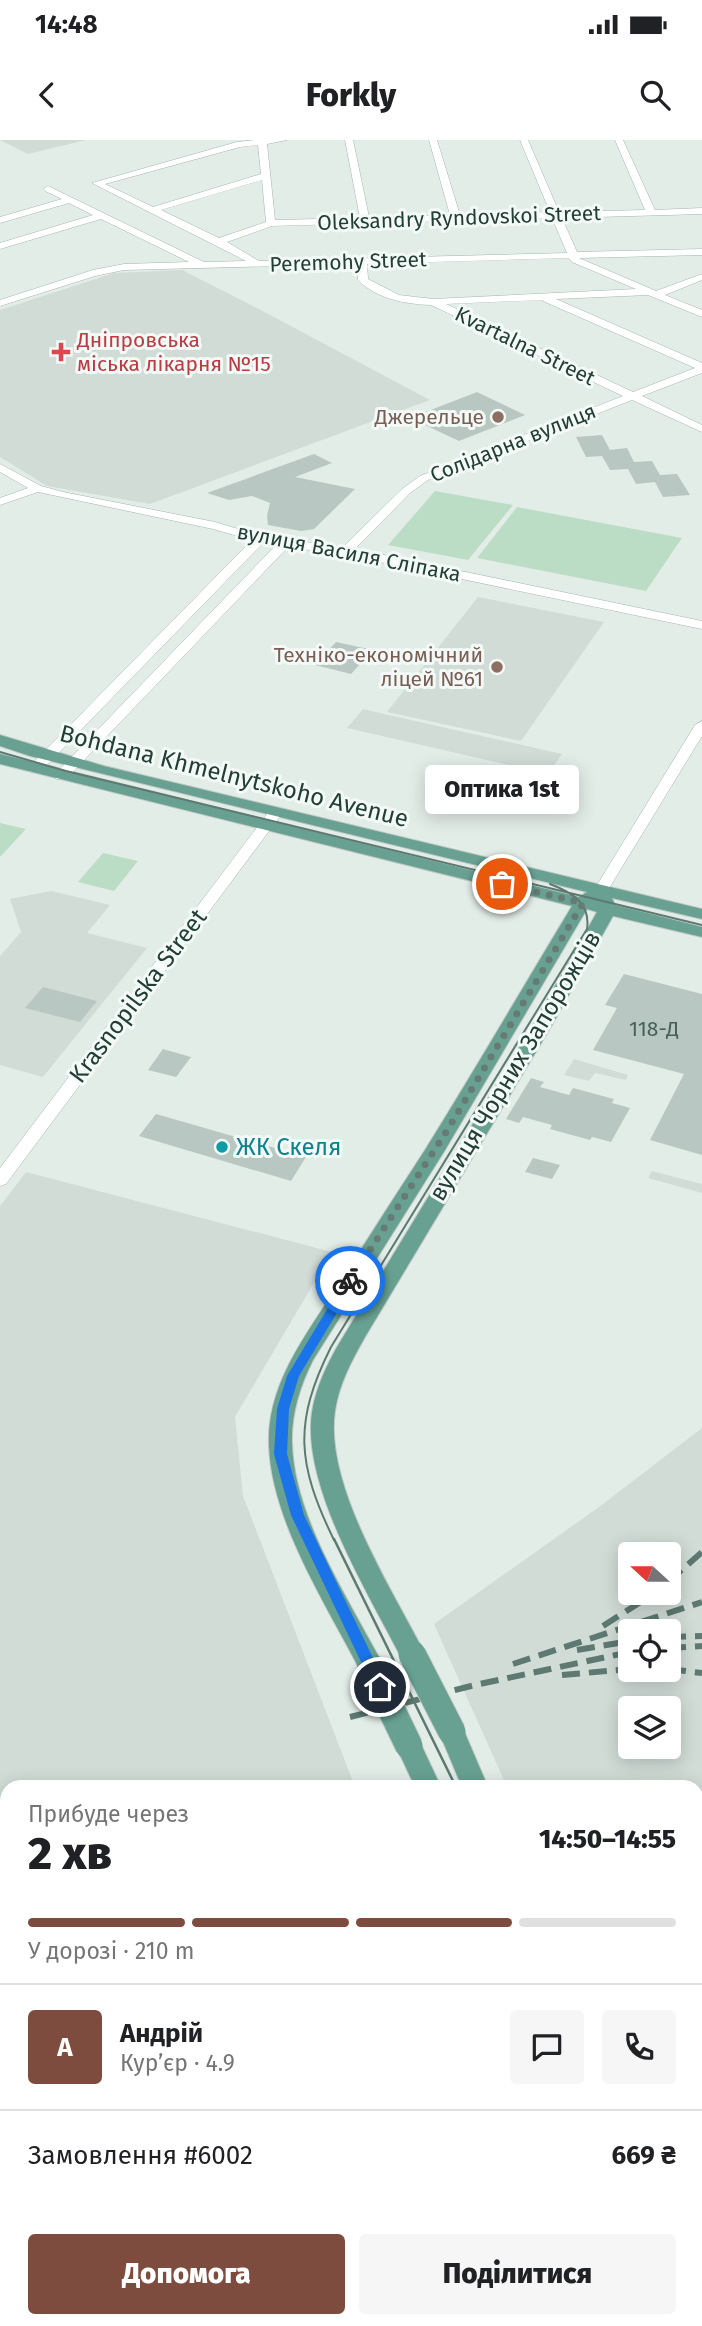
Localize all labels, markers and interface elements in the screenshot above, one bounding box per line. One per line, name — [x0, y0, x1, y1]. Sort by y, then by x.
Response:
text: 14:48 — [35, 9, 98, 40]
icon: back — [28, 76, 66, 114]
text: Forkly — [306, 76, 396, 114]
icon: search — [636, 76, 674, 114]
street label: Oleksandry Ryndovskoi Street — [317, 200, 602, 236]
street label: Peremohy Street — [269, 246, 427, 278]
street label: Kvartalna Street — [451, 301, 600, 391]
place label: Дніпровська міська лікарня №15 — [76, 327, 271, 377]
marker: Дніпровська міська лікарня №15 — [51, 342, 71, 362]
street label: Солідарна вулиця — [426, 398, 600, 488]
place label: Джерельце — [374, 404, 484, 430]
marker: Джерельце — [490, 409, 506, 425]
street label: вулиця Василя Сліпака — [235, 519, 463, 587]
place label: Техніко-економічний ліцей №61 — [274, 642, 483, 692]
marker: Техніко-економічний ліцей №61 — [489, 659, 505, 675]
street label: Bohdana Khmelnytskoho Avenue — [57, 719, 411, 833]
callout: Оптика 1st — [425, 765, 579, 814]
text: Оптика 1st — [444, 775, 560, 803]
pin — [472, 854, 532, 914]
icon: bag — [483, 865, 521, 903]
street label: Krasnopilska Street — [64, 903, 213, 1088]
street label: вулиця Чорних Запорожців — [423, 926, 607, 1206]
house number: 118-Д — [629, 1016, 679, 1042]
place label: ЖК Скеля — [236, 1133, 341, 1161]
marker: ЖК Скеля — [214, 1139, 230, 1155]
courier — [315, 1246, 385, 1316]
icon: bike — [331, 1262, 369, 1300]
north arrow — [618, 1542, 681, 1605]
map controls — [618, 1542, 681, 1759]
button: locate — [618, 1619, 681, 1682]
pin — [350, 1657, 410, 1717]
icon: home — [361, 1668, 399, 1706]
button: layers — [618, 1696, 681, 1759]
text: Прибуде через — [28, 1800, 189, 1828]
text: 14:50–14:55 — [539, 1824, 676, 1855]
text: 2 хв — [28, 1826, 112, 1881]
text: У дорозі · 210 m — [28, 1937, 194, 1965]
button: chat — [510, 2010, 584, 2084]
button: phone — [602, 2010, 676, 2084]
text: Андрій — [120, 2018, 203, 2049]
text: А — [57, 2032, 73, 2063]
text: Кур’єр · 4.9 — [120, 2049, 235, 2077]
text: Замовлення #6002 — [28, 2140, 253, 2171]
text: 669 ₴ — [611, 2140, 676, 2171]
button: Допомога — [28, 2234, 345, 2314]
button: Поділитися — [359, 2234, 676, 2314]

